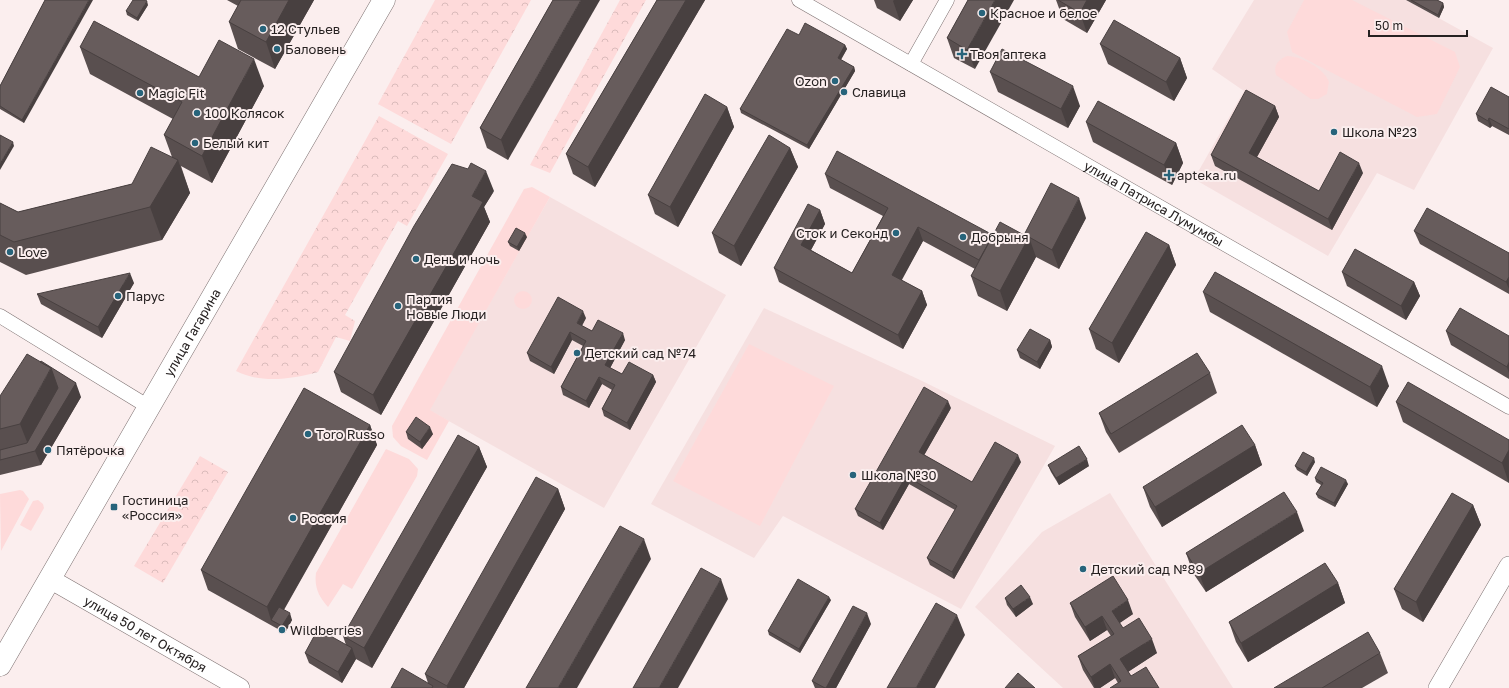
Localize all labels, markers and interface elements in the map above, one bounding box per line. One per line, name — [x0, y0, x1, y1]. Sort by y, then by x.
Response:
place label: Красное и белое — [990, 5, 1097, 21]
marker: Красное и белое — [977, 8, 987, 18]
scale bar — [1369, 12, 1467, 38]
text: 50 m — [1375, 18, 1403, 33]
place label: 12 Стульев — [271, 21, 340, 37]
marker: 12 Стульев — [258, 24, 268, 34]
place label: Баловень — [285, 41, 346, 57]
marker: Баловень — [272, 44, 282, 54]
place label: Твоя аптека — [970, 46, 1046, 62]
marker: Твоя аптека — [957, 49, 967, 59]
place label: Ozon — [795, 73, 827, 89]
marker: Ozon — [830, 76, 840, 86]
place label: Славица — [852, 84, 906, 100]
place label: Magic Fit — [148, 85, 205, 101]
marker: Славица — [839, 87, 849, 97]
marker: Magic Fit — [135, 88, 145, 98]
place label: 100 Колясок — [205, 105, 285, 121]
marker: 100 Колясок — [192, 108, 202, 118]
place label: Школа №23 — [1342, 124, 1417, 140]
marker: Школа №23 — [1329, 127, 1339, 137]
place label: Белый кит — [203, 135, 270, 151]
marker: Белый кит — [190, 138, 200, 148]
street label: улица Патриса Лумумбы — [1081, 157, 1226, 250]
place label: apteka.ru — [1177, 167, 1236, 183]
marker: apteka.ru — [1164, 170, 1174, 180]
place label: Сток и Секонд — [796, 225, 888, 241]
marker: Сток и Секонд — [891, 228, 901, 238]
place label: Добрыня — [971, 229, 1029, 245]
marker: Добрыня — [958, 232, 968, 242]
place label: Love — [18, 244, 47, 260]
marker: Love — [5, 247, 15, 257]
place label: День и ночь — [424, 251, 500, 267]
marker: День и ночь — [411, 254, 421, 264]
street label: улица Гагарина — [160, 286, 224, 379]
place label: Парус — [126, 288, 165, 304]
marker: Парус — [113, 291, 123, 301]
place label: Партия Новые Люди — [406, 291, 486, 322]
marker: Партия Новые Люди — [393, 301, 403, 311]
place label: Детский сад №74 — [585, 345, 696, 361]
marker: Детский сад №74 — [572, 348, 582, 358]
place label: Toro Russo — [316, 426, 385, 442]
marker: Toro Russo — [303, 429, 313, 439]
place label: Пятёрочка — [56, 442, 125, 458]
marker: Пятёрочка — [43, 445, 53, 455]
place label: Школа №30 — [861, 467, 937, 483]
marker: Школа №30 — [848, 470, 858, 480]
place label: Гостиница «Россия» — [122, 492, 188, 523]
marker: Гостиница «Россия» — [109, 502, 119, 512]
place label: Россия — [301, 510, 347, 526]
marker: Россия — [288, 513, 298, 523]
place label: Детский сад №89 — [1091, 561, 1203, 577]
marker: Детский сад №89 — [1078, 564, 1088, 574]
street label: улица 50 лет Октября — [81, 592, 210, 675]
place label: Wildberries — [290, 622, 362, 638]
marker: Wildberries — [277, 625, 287, 635]

